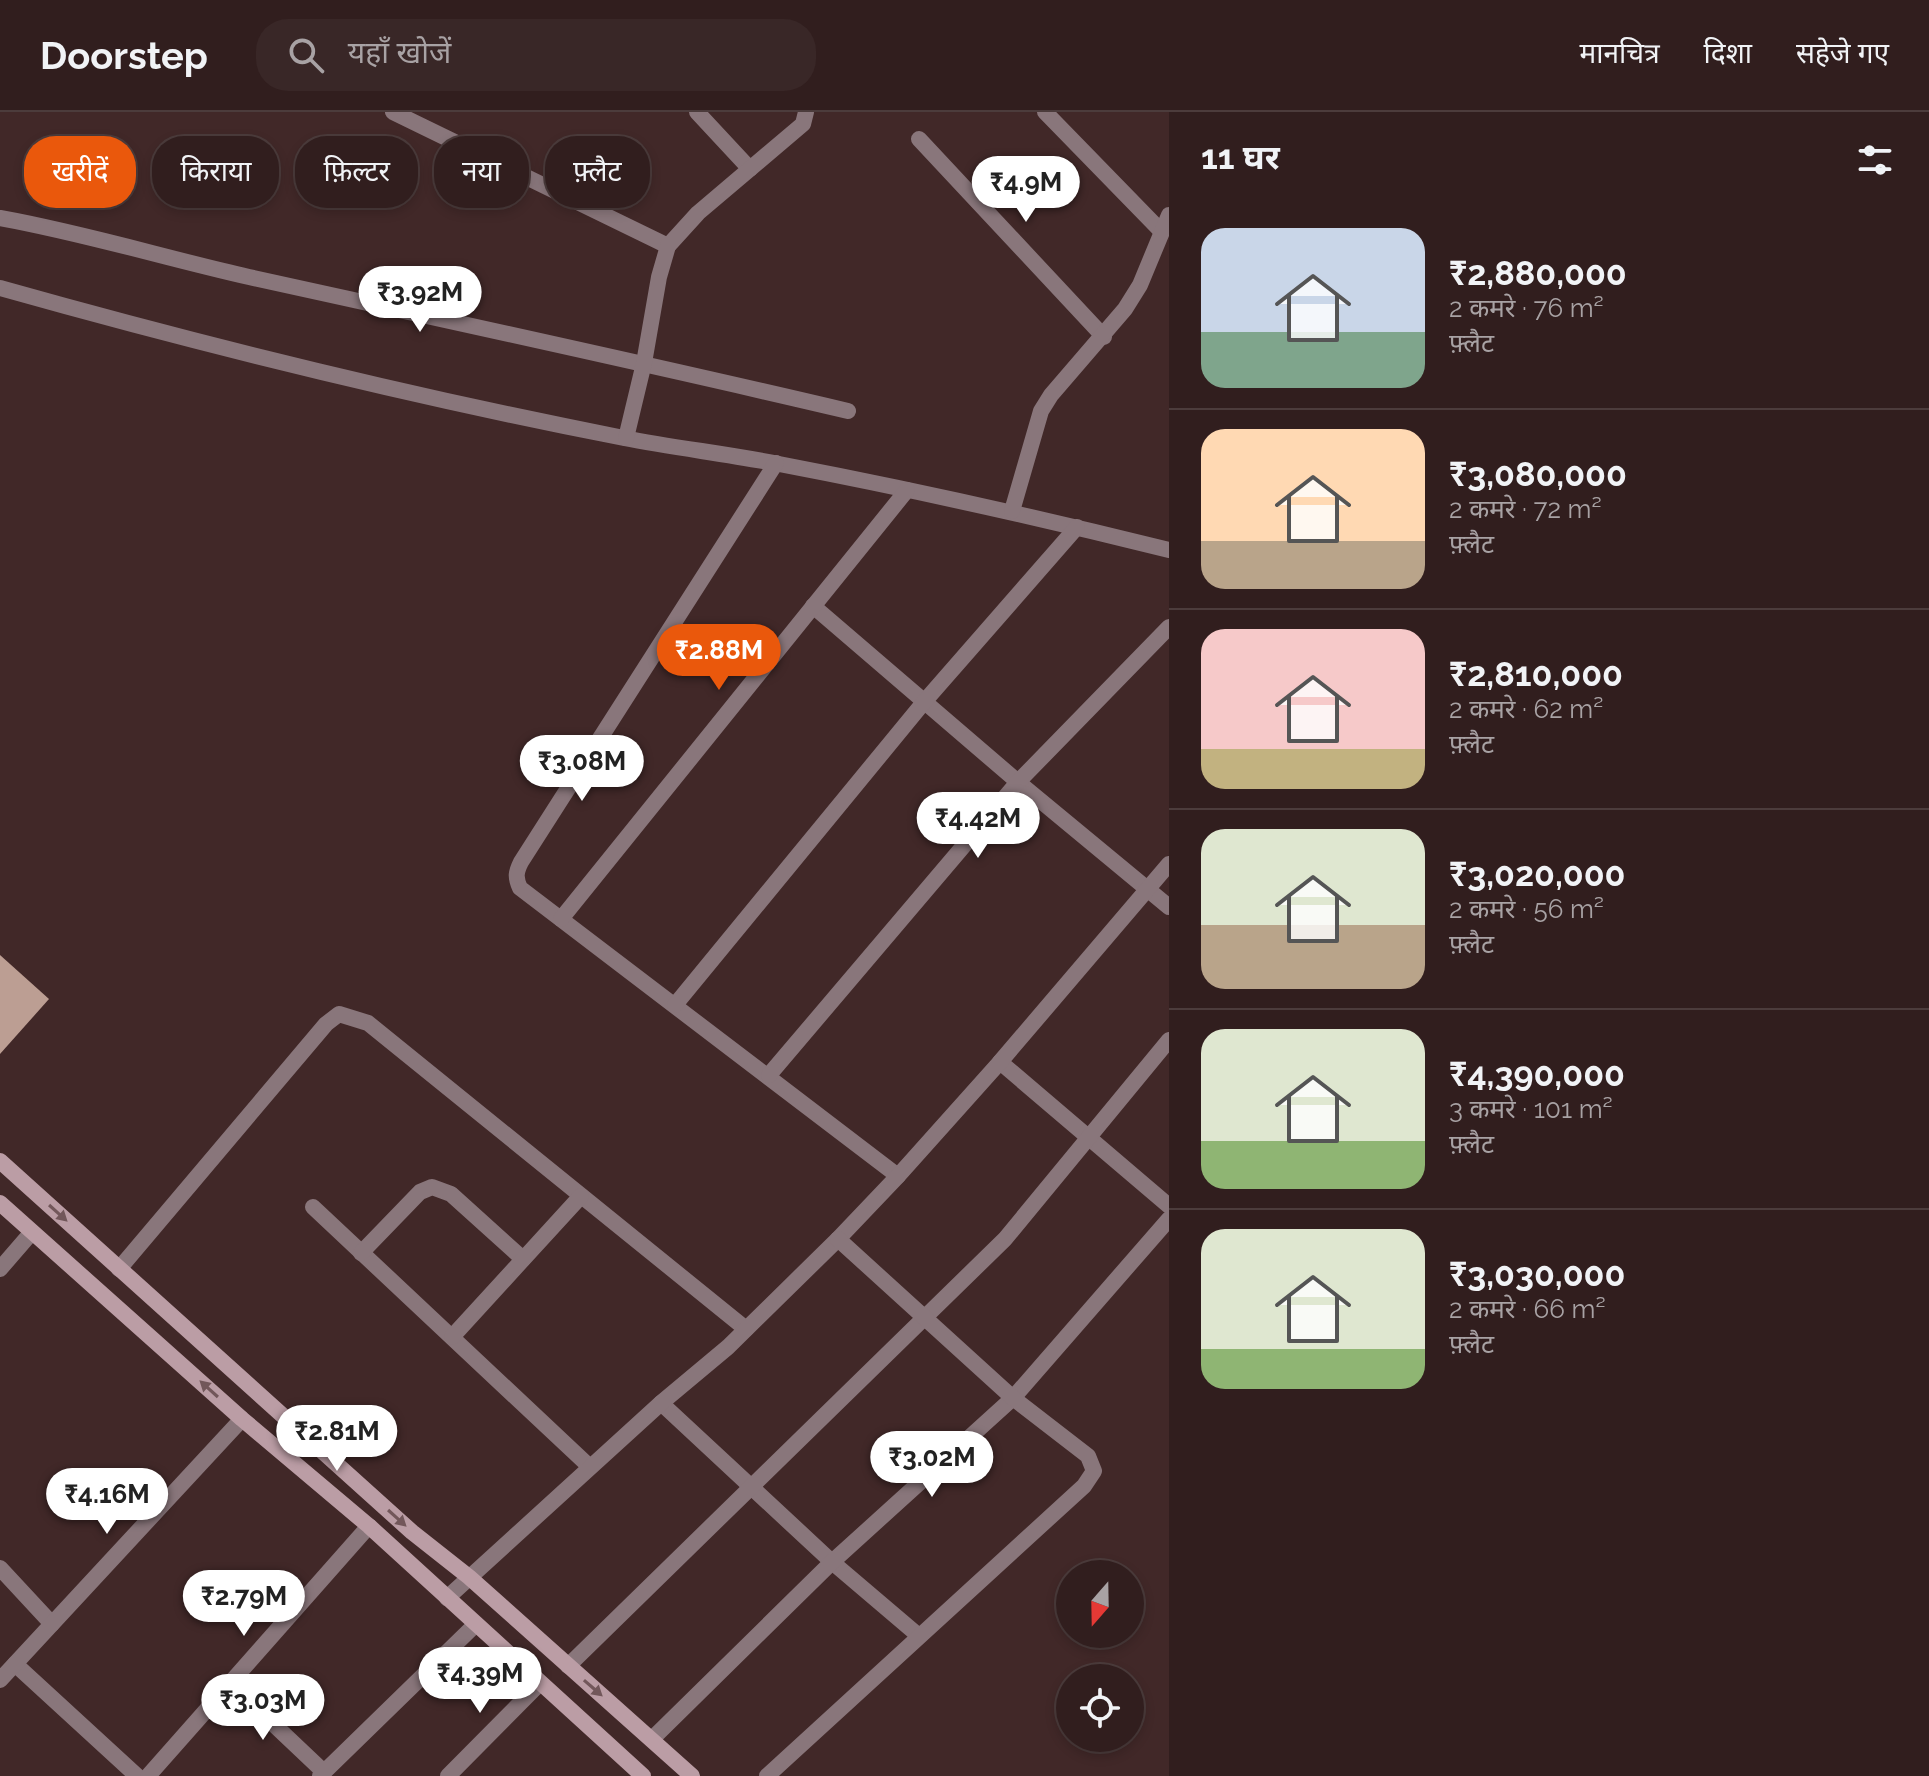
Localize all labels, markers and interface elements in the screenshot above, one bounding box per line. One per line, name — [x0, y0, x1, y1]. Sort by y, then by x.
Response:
search box — [256, 19, 816, 91]
text: Doorstep — [40, 33, 208, 78]
icon: search — [284, 33, 328, 77]
text: यहाँ खोजें — [348, 35, 451, 70]
text: मानचित्र — [1580, 37, 1660, 70]
text: दिशा — [1704, 37, 1752, 70]
text: सहेजे गए — [1796, 37, 1889, 70]
chip: खरीदें — [24, 136, 136, 208]
chip: किराया — [152, 136, 279, 208]
chip: फ़िल्टर — [295, 136, 418, 208]
chip: नया — [434, 136, 529, 208]
chip: फ़्लैट — [545, 136, 650, 208]
text: 11 घर — [1201, 137, 1280, 177]
icon: filters — [1853, 138, 1897, 182]
pin: ₹4.9M — [970, 156, 1082, 224]
text: ₹4.9M — [990, 167, 1062, 197]
text: ₹2,880,000 — [1449, 253, 1627, 293]
icon: home — [1265, 260, 1361, 356]
pin: ₹3.92M — [355, 266, 485, 334]
text: ₹3.92M — [377, 277, 463, 307]
text: 2 कमरे · 76 m² — [1449, 293, 1604, 323]
text: फ़्लैट — [1449, 328, 1494, 358]
text: ₹3,080,000 — [1449, 454, 1627, 494]
icon: home — [1265, 461, 1361, 557]
text: 2 कमरे · 72 m² — [1449, 494, 1602, 524]
text: फ़्लैट — [1449, 529, 1494, 559]
pin: ₹2.88M — [654, 624, 784, 692]
text: ₹2.88M — [675, 635, 763, 665]
text: ₹2,810,000 — [1449, 654, 1623, 694]
icon: home — [1265, 661, 1361, 757]
text: 2 कमरे · 62 m² — [1449, 694, 1603, 724]
text: फ़्लैट — [1449, 729, 1494, 759]
pin: ₹3.08M — [517, 735, 647, 803]
text: ₹3.08M — [538, 746, 626, 776]
pin: ₹4.42M — [913, 792, 1043, 860]
text: ₹4.42M — [935, 803, 1021, 833]
text: ₹3,020,000 — [1449, 854, 1626, 894]
icon: home — [1265, 861, 1361, 957]
text: 2 कमरे · 56 m² — [1449, 894, 1604, 924]
text: फ़्लैट — [1449, 929, 1494, 959]
text: ₹4,390,000 — [1449, 1054, 1625, 1094]
icon: home — [1265, 1061, 1361, 1157]
text: 3 कमरे · 101 m² — [1449, 1094, 1613, 1124]
text: फ़्लैट — [1449, 1129, 1494, 1159]
one-way arrow — [48, 1204, 67, 1222]
text: ₹3,030,000 — [1449, 1254, 1625, 1294]
icon: home — [1265, 1261, 1361, 1357]
text: 2 कमरे · 66 m² — [1449, 1294, 1605, 1324]
text: फ़्लैट — [1449, 1329, 1494, 1359]
one-way arrow — [199, 1381, 219, 1398]
pin: ₹2.81M — [272, 1405, 402, 1473]
text: ₹2.81M — [294, 1416, 380, 1446]
pin: ₹3.02M — [867, 1431, 997, 1499]
text: ₹3.02M — [888, 1442, 976, 1472]
pin: ₹4.16M — [42, 1468, 172, 1536]
text: ₹4.16M — [64, 1479, 150, 1509]
one-way arrow — [387, 1509, 407, 1527]
north arrow — [1056, 1560, 1144, 1648]
map controls — [1056, 1560, 1144, 1752]
pin: ₹2.79M — [179, 1570, 309, 1638]
text: ₹2.79M — [201, 1581, 287, 1611]
pin: ₹4.39M — [415, 1647, 545, 1715]
text: ₹4.39M — [437, 1658, 523, 1688]
button: locate — [1056, 1664, 1144, 1752]
pin: ₹3.03M — [198, 1674, 328, 1742]
one-way arrow — [584, 1679, 603, 1697]
text: ₹3.03M — [219, 1685, 307, 1715]

